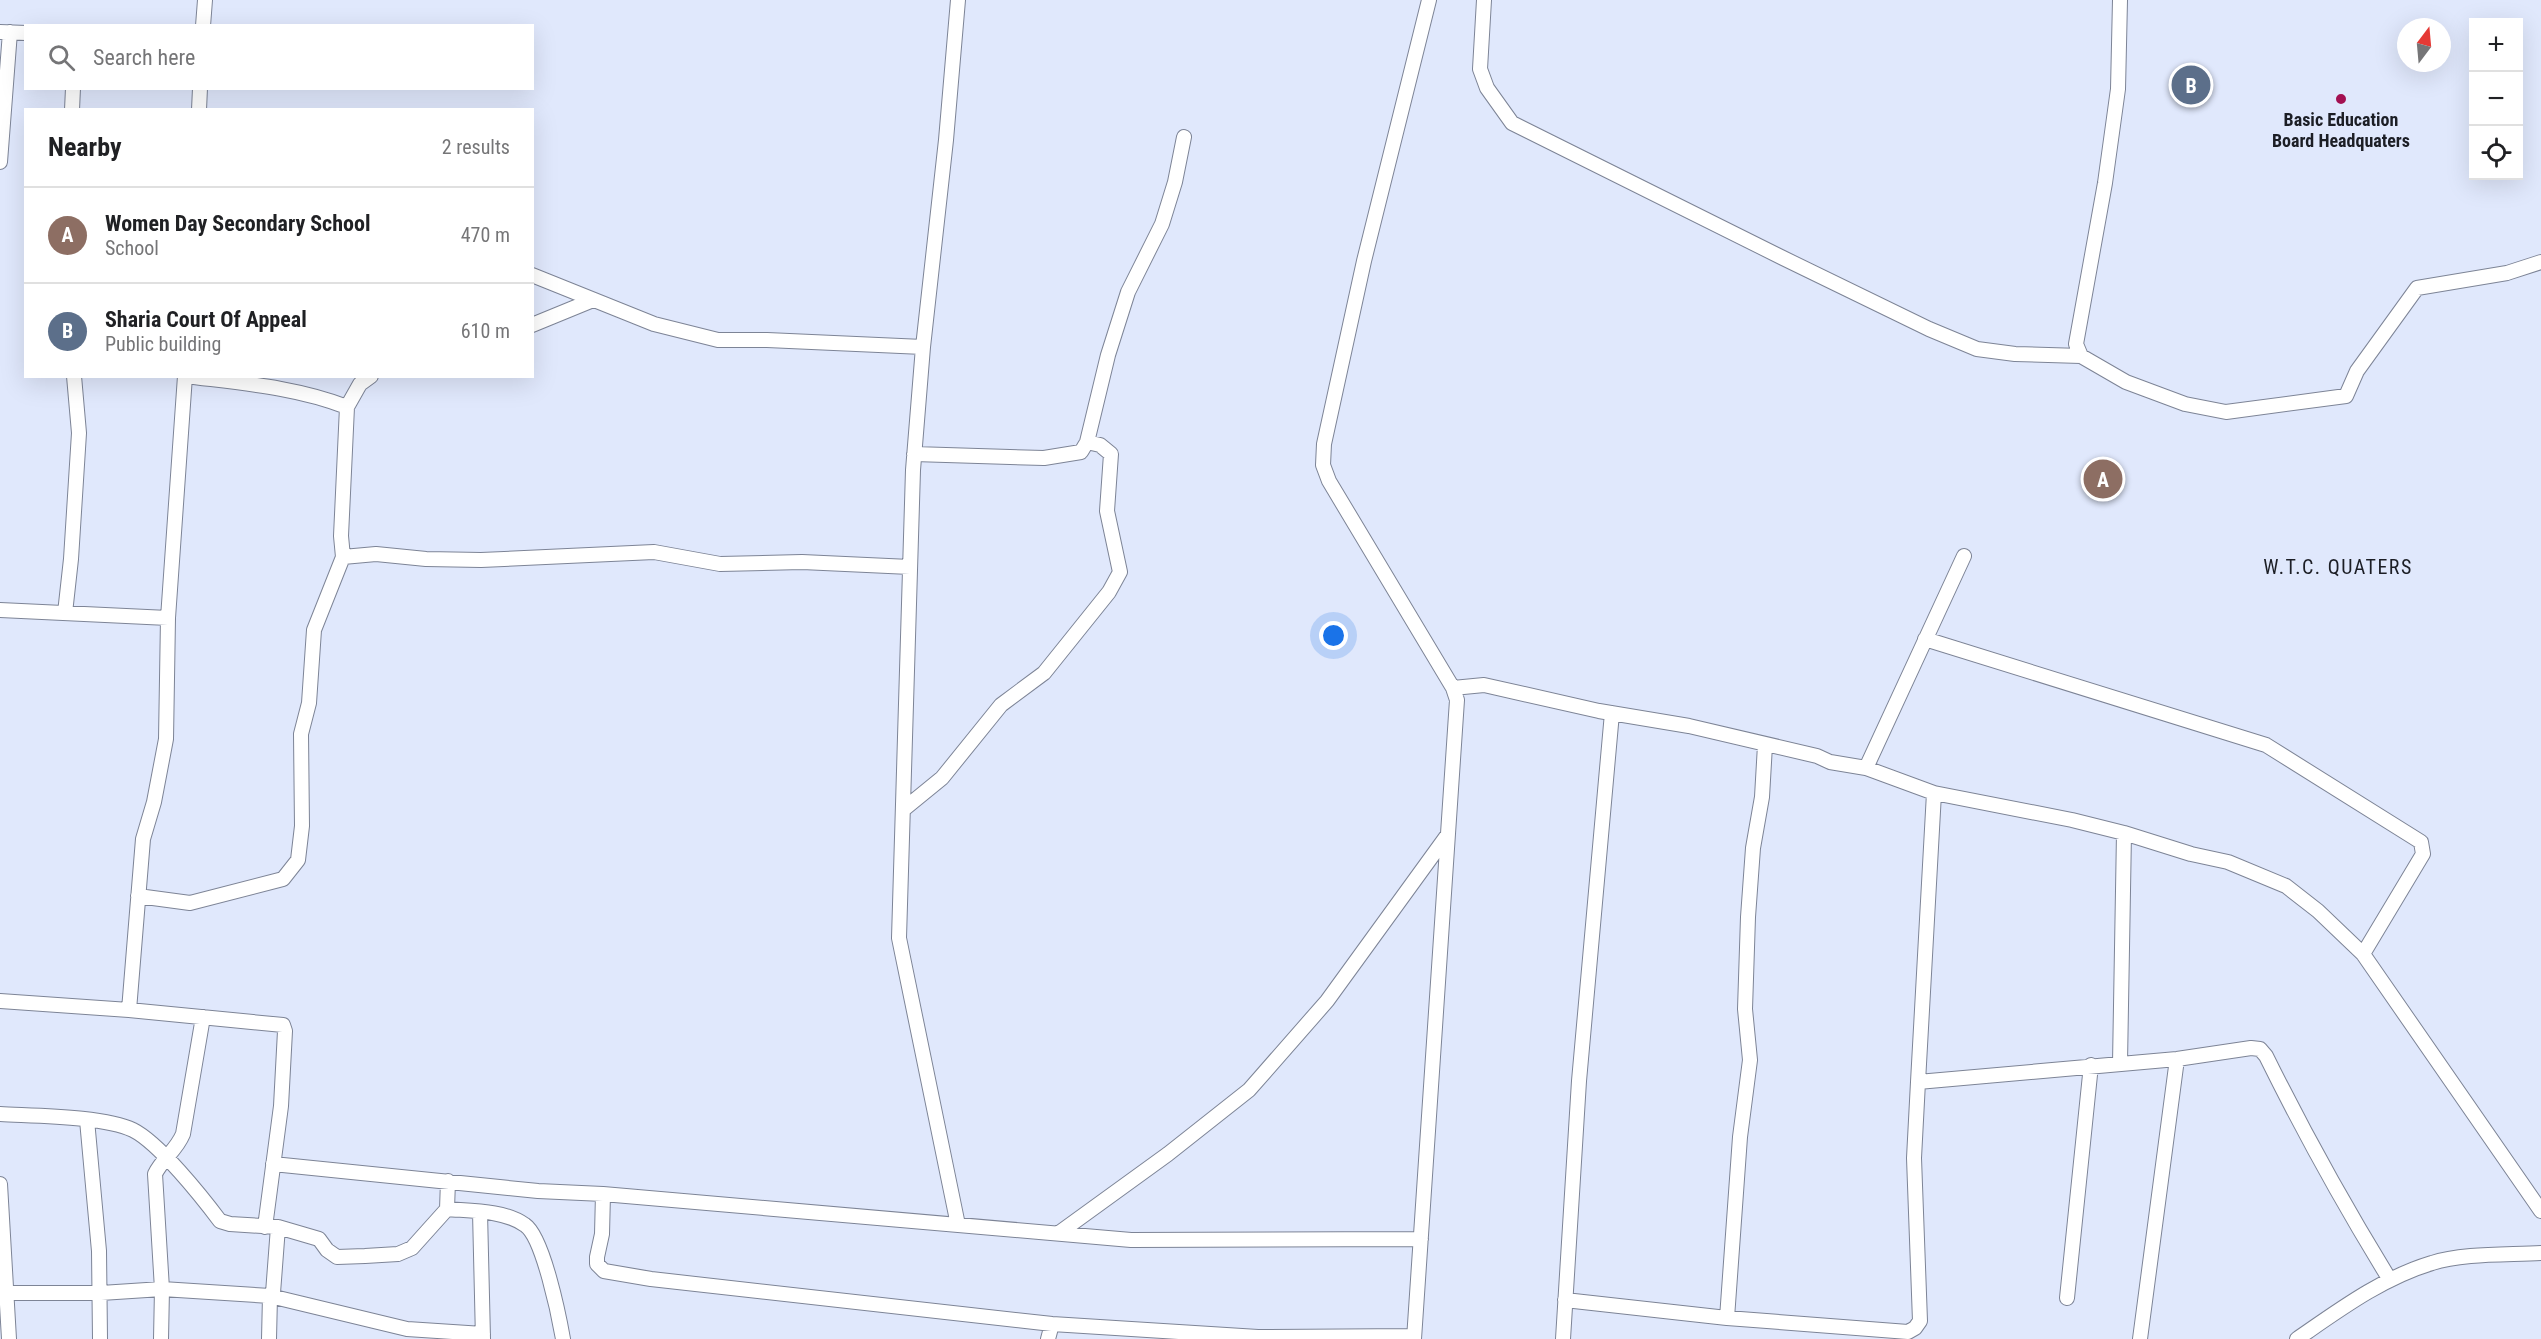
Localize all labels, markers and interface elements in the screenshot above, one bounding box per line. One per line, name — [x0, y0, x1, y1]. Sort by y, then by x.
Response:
north arrow — [2397, 18, 2451, 72]
map controls — [2469, 18, 2523, 180]
button: + — [2469, 18, 2523, 72]
search box — [24, 24, 534, 90]
icon: search — [45, 41, 78, 74]
text: Search here — [93, 45, 195, 70]
pin: B — [2172, 62, 2210, 107]
button: − — [2469, 72, 2523, 126]
marker: Basic Education Board Headquaters — [2334, 92, 2348, 106]
place label: Basic Education Board Headquaters — [2272, 109, 2410, 151]
button: locate — [2469, 126, 2523, 180]
text: Nearby — [48, 132, 122, 162]
text: 2 results — [442, 135, 510, 159]
text: Women Day Secondary School — [105, 211, 371, 236]
text: A — [62, 223, 73, 247]
text: 470 m — [461, 223, 510, 247]
text: School — [105, 236, 159, 260]
text: Sharia Court Of Appeal — [105, 307, 307, 332]
text: B — [62, 319, 73, 343]
text: 610 m — [461, 319, 510, 343]
text: Public building — [105, 332, 221, 356]
pin: A — [2084, 456, 2122, 502]
district label: W.T.C. QUATERS — [2263, 555, 2413, 579]
your location — [1319, 621, 1348, 650]

